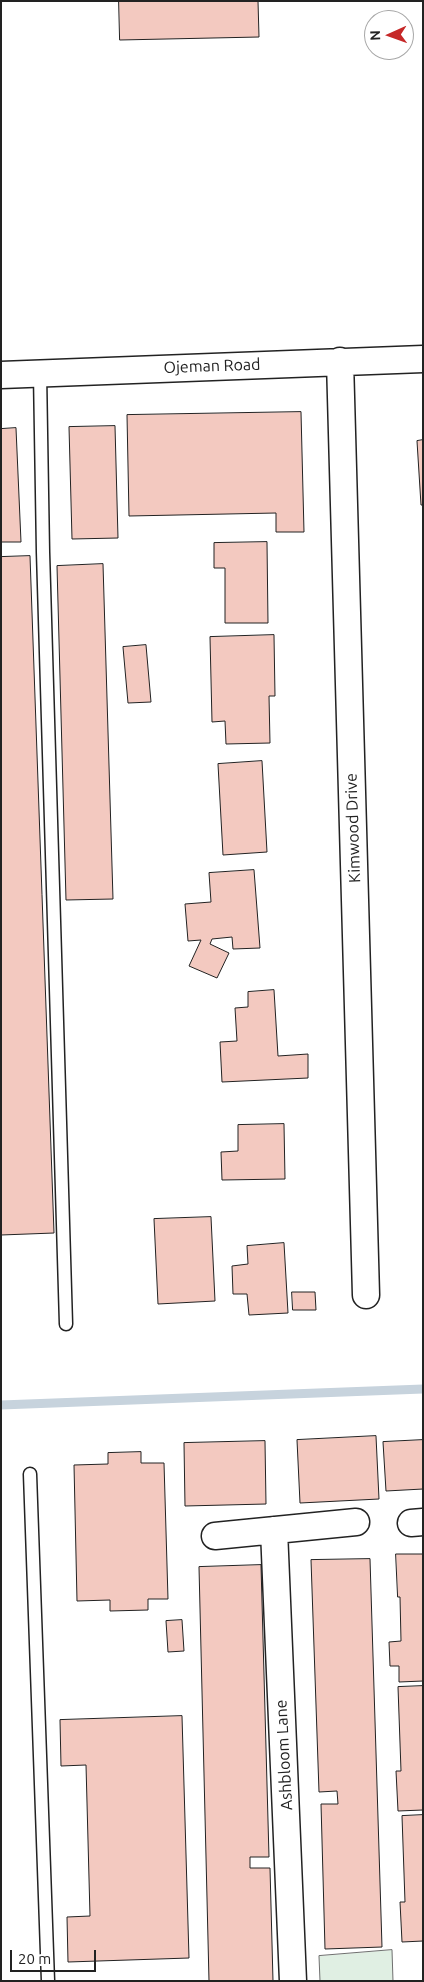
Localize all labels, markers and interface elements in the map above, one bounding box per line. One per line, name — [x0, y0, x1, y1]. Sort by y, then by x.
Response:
north arrow — [364, 10, 414, 60]
text: N — [367, 30, 383, 41]
street label: Ojeman Road — [163, 355, 261, 377]
street label: Kimwood Drive — [341, 773, 365, 883]
street label: Ashbloom Lane — [272, 1699, 296, 1811]
scale bar — [12, 1940, 99, 1972]
text: 20 m — [18, 1950, 51, 1967]

